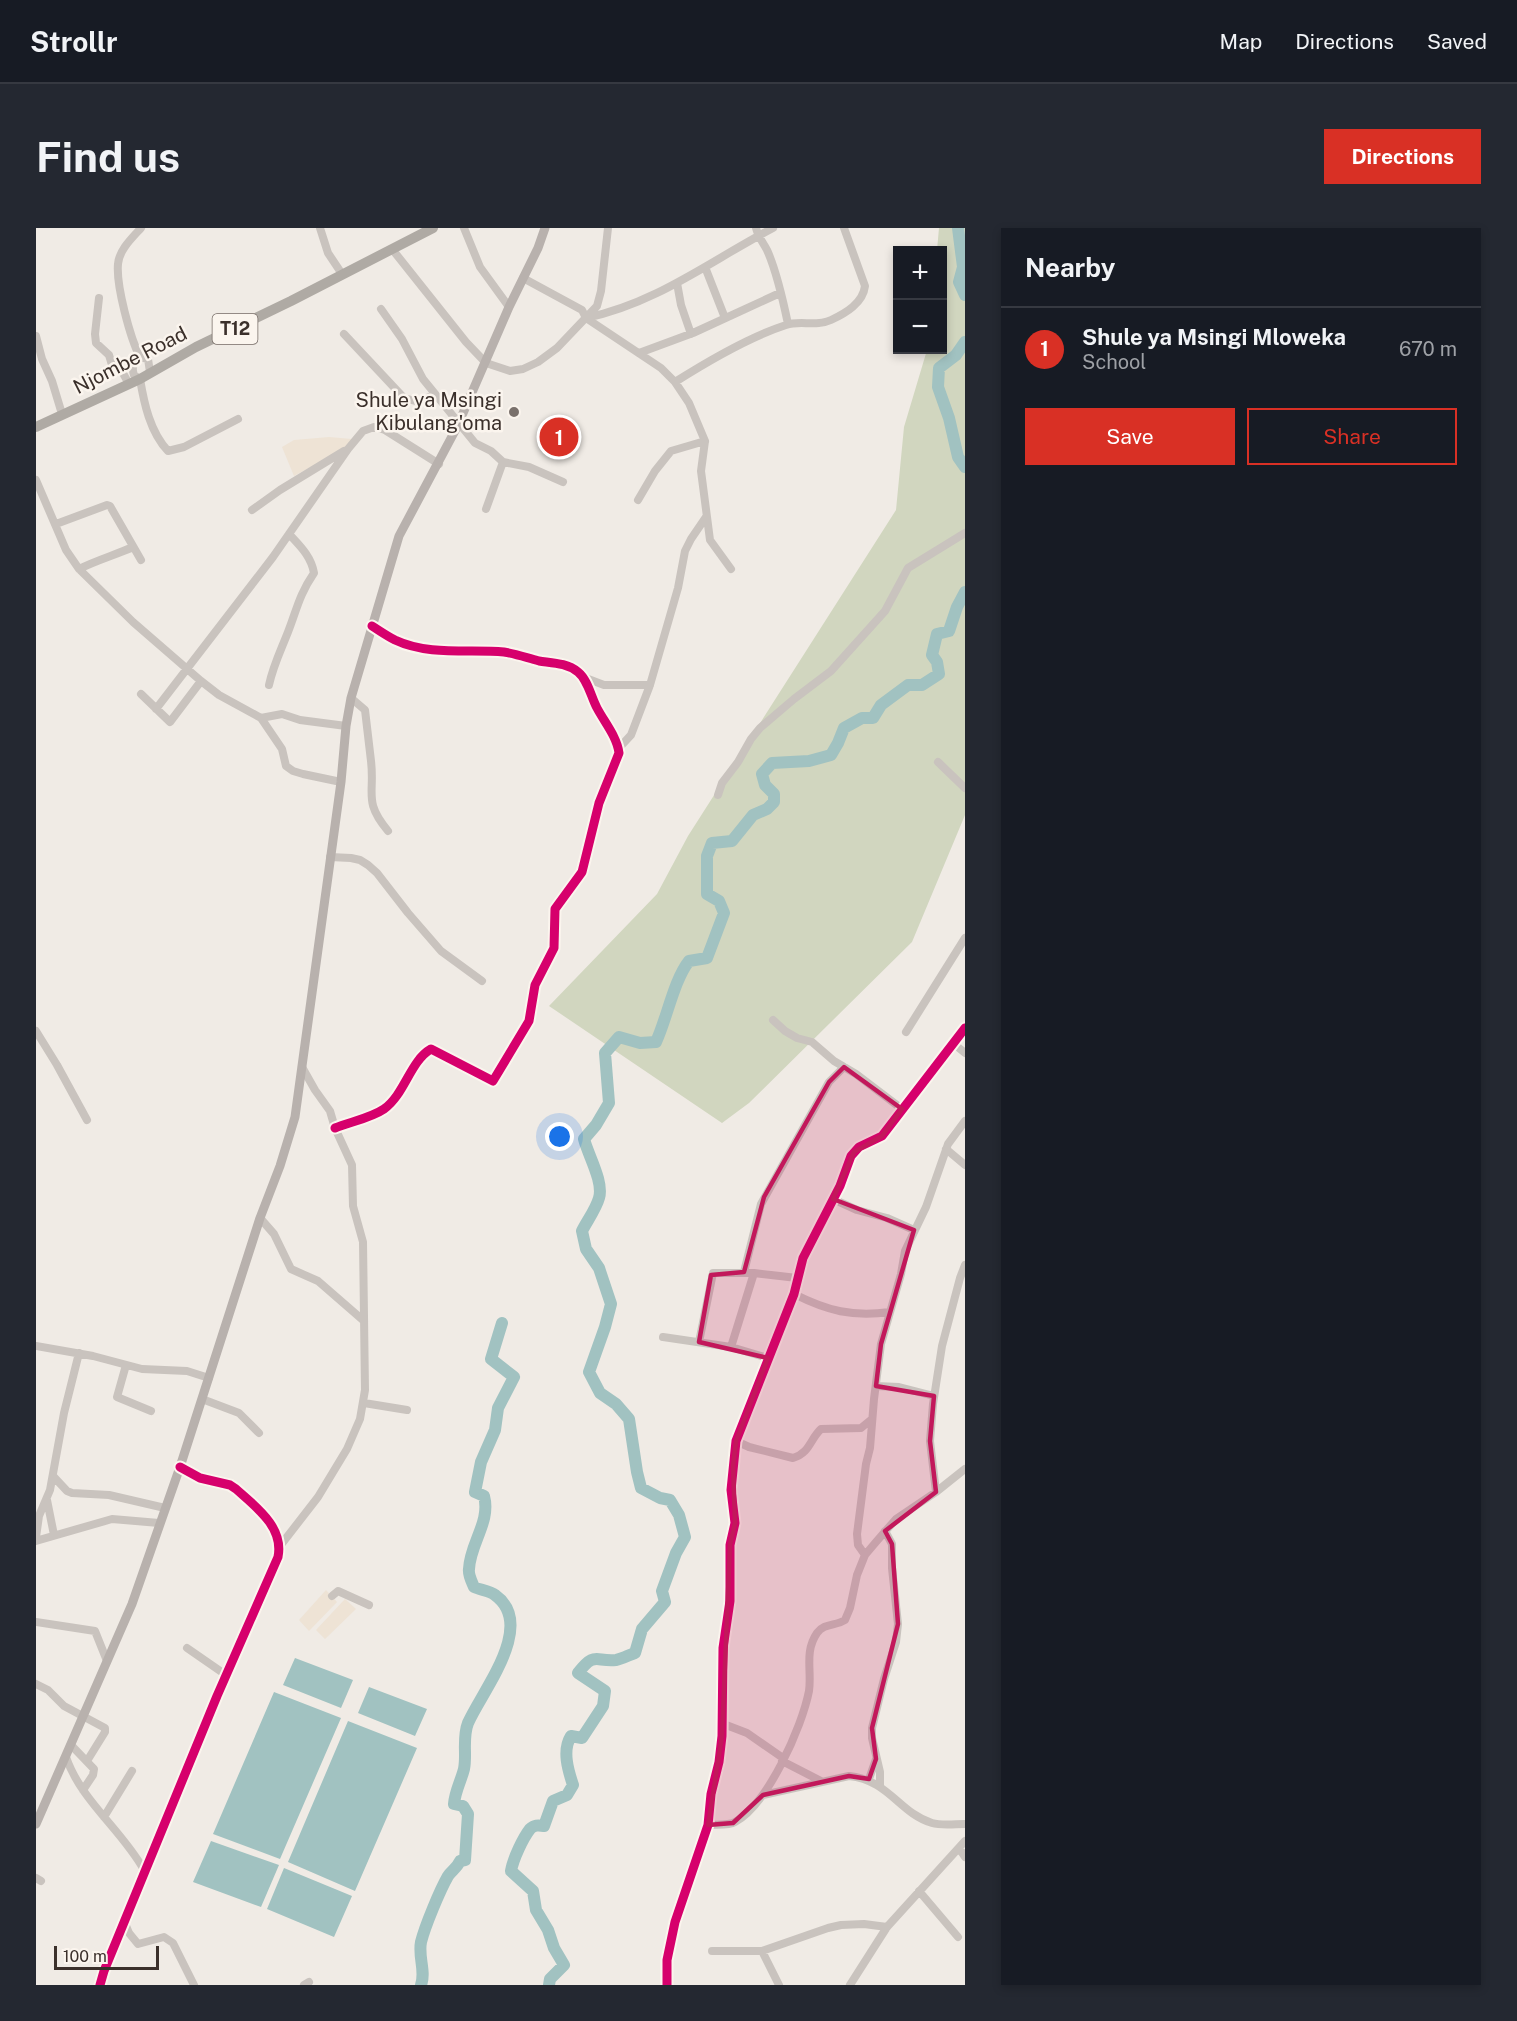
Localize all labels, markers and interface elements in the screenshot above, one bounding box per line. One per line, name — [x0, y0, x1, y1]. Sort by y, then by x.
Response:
text: Strollr — [30, 25, 118, 58]
text: Map — [1220, 29, 1262, 54]
text: Directions — [1295, 29, 1394, 54]
text: Saved — [1427, 29, 1487, 54]
button: Directions — [1324, 129, 1481, 184]
text: Find us — [36, 132, 180, 181]
map controls — [893, 246, 947, 354]
button: + — [893, 246, 947, 300]
text: Nearby — [1025, 252, 1115, 283]
button: − — [893, 300, 947, 354]
road number: T12 — [212, 314, 258, 344]
street label: Njombe Road — [69, 321, 191, 399]
text: Shule ya Msingi Mloweka — [1082, 324, 1346, 350]
text: 1 — [1040, 337, 1049, 361]
text: 670 m — [1399, 337, 1457, 361]
text: School — [1082, 350, 1146, 374]
place label: Shule ya Msingi Kibulang'oma — [356, 388, 502, 435]
marker: Shule ya Msingi Kibulang'oma — [507, 405, 521, 419]
button: Save — [1025, 408, 1235, 465]
button: Share — [1247, 408, 1457, 465]
pin: 1 — [540, 414, 578, 460]
your location — [545, 1122, 574, 1151]
scale bar — [54, 1943, 159, 1970]
text: 100 m — [63, 1947, 107, 1966]

